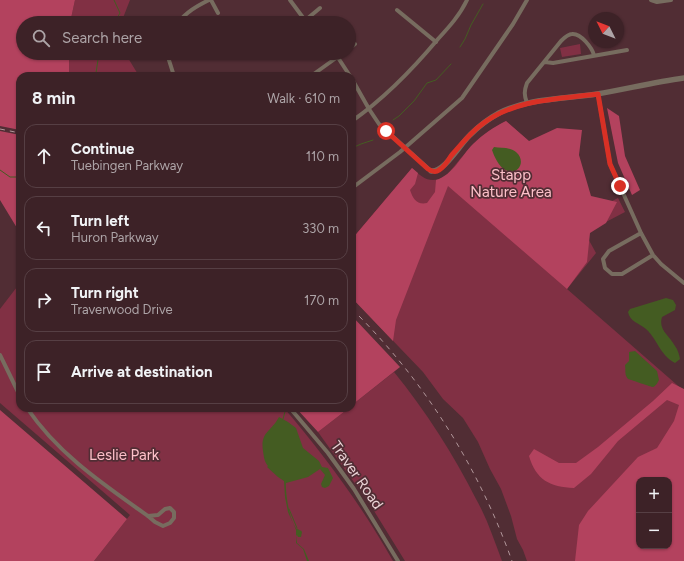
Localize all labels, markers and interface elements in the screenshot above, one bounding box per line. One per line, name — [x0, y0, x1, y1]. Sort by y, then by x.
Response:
north arrow — [588, 12, 624, 48]
search box — [16, 16, 356, 60]
icon: search — [30, 27, 52, 49]
text: Search here — [62, 29, 142, 47]
text: 8 min — [32, 88, 75, 108]
text: Walk · 610 m — [267, 91, 340, 106]
route start — [377, 122, 395, 140]
text: Continue — [71, 140, 134, 158]
icon: ahead — [33, 145, 55, 167]
text: 110 m — [306, 149, 339, 164]
text: Tuebingen Parkway — [71, 158, 183, 173]
park label: Stapp Nature Area — [470, 166, 552, 201]
route end — [611, 177, 629, 195]
text: Turn left — [71, 212, 129, 230]
icon: left — [33, 217, 55, 239]
text: 330 m — [302, 221, 339, 236]
text: Huron Parkway — [71, 230, 159, 245]
text: Turn right — [71, 284, 139, 302]
icon: right — [33, 289, 55, 311]
text: 170 m — [304, 293, 339, 308]
text: Traverwood Drive — [71, 302, 173, 317]
icon: arrive — [33, 361, 55, 383]
text: Arrive at destination — [71, 363, 212, 381]
street label: Traver Road — [327, 437, 387, 513]
park label: Leslie Park — [89, 446, 160, 464]
map controls — [636, 477, 672, 549]
button: + — [636, 477, 672, 513]
button: − — [636, 513, 672, 549]

